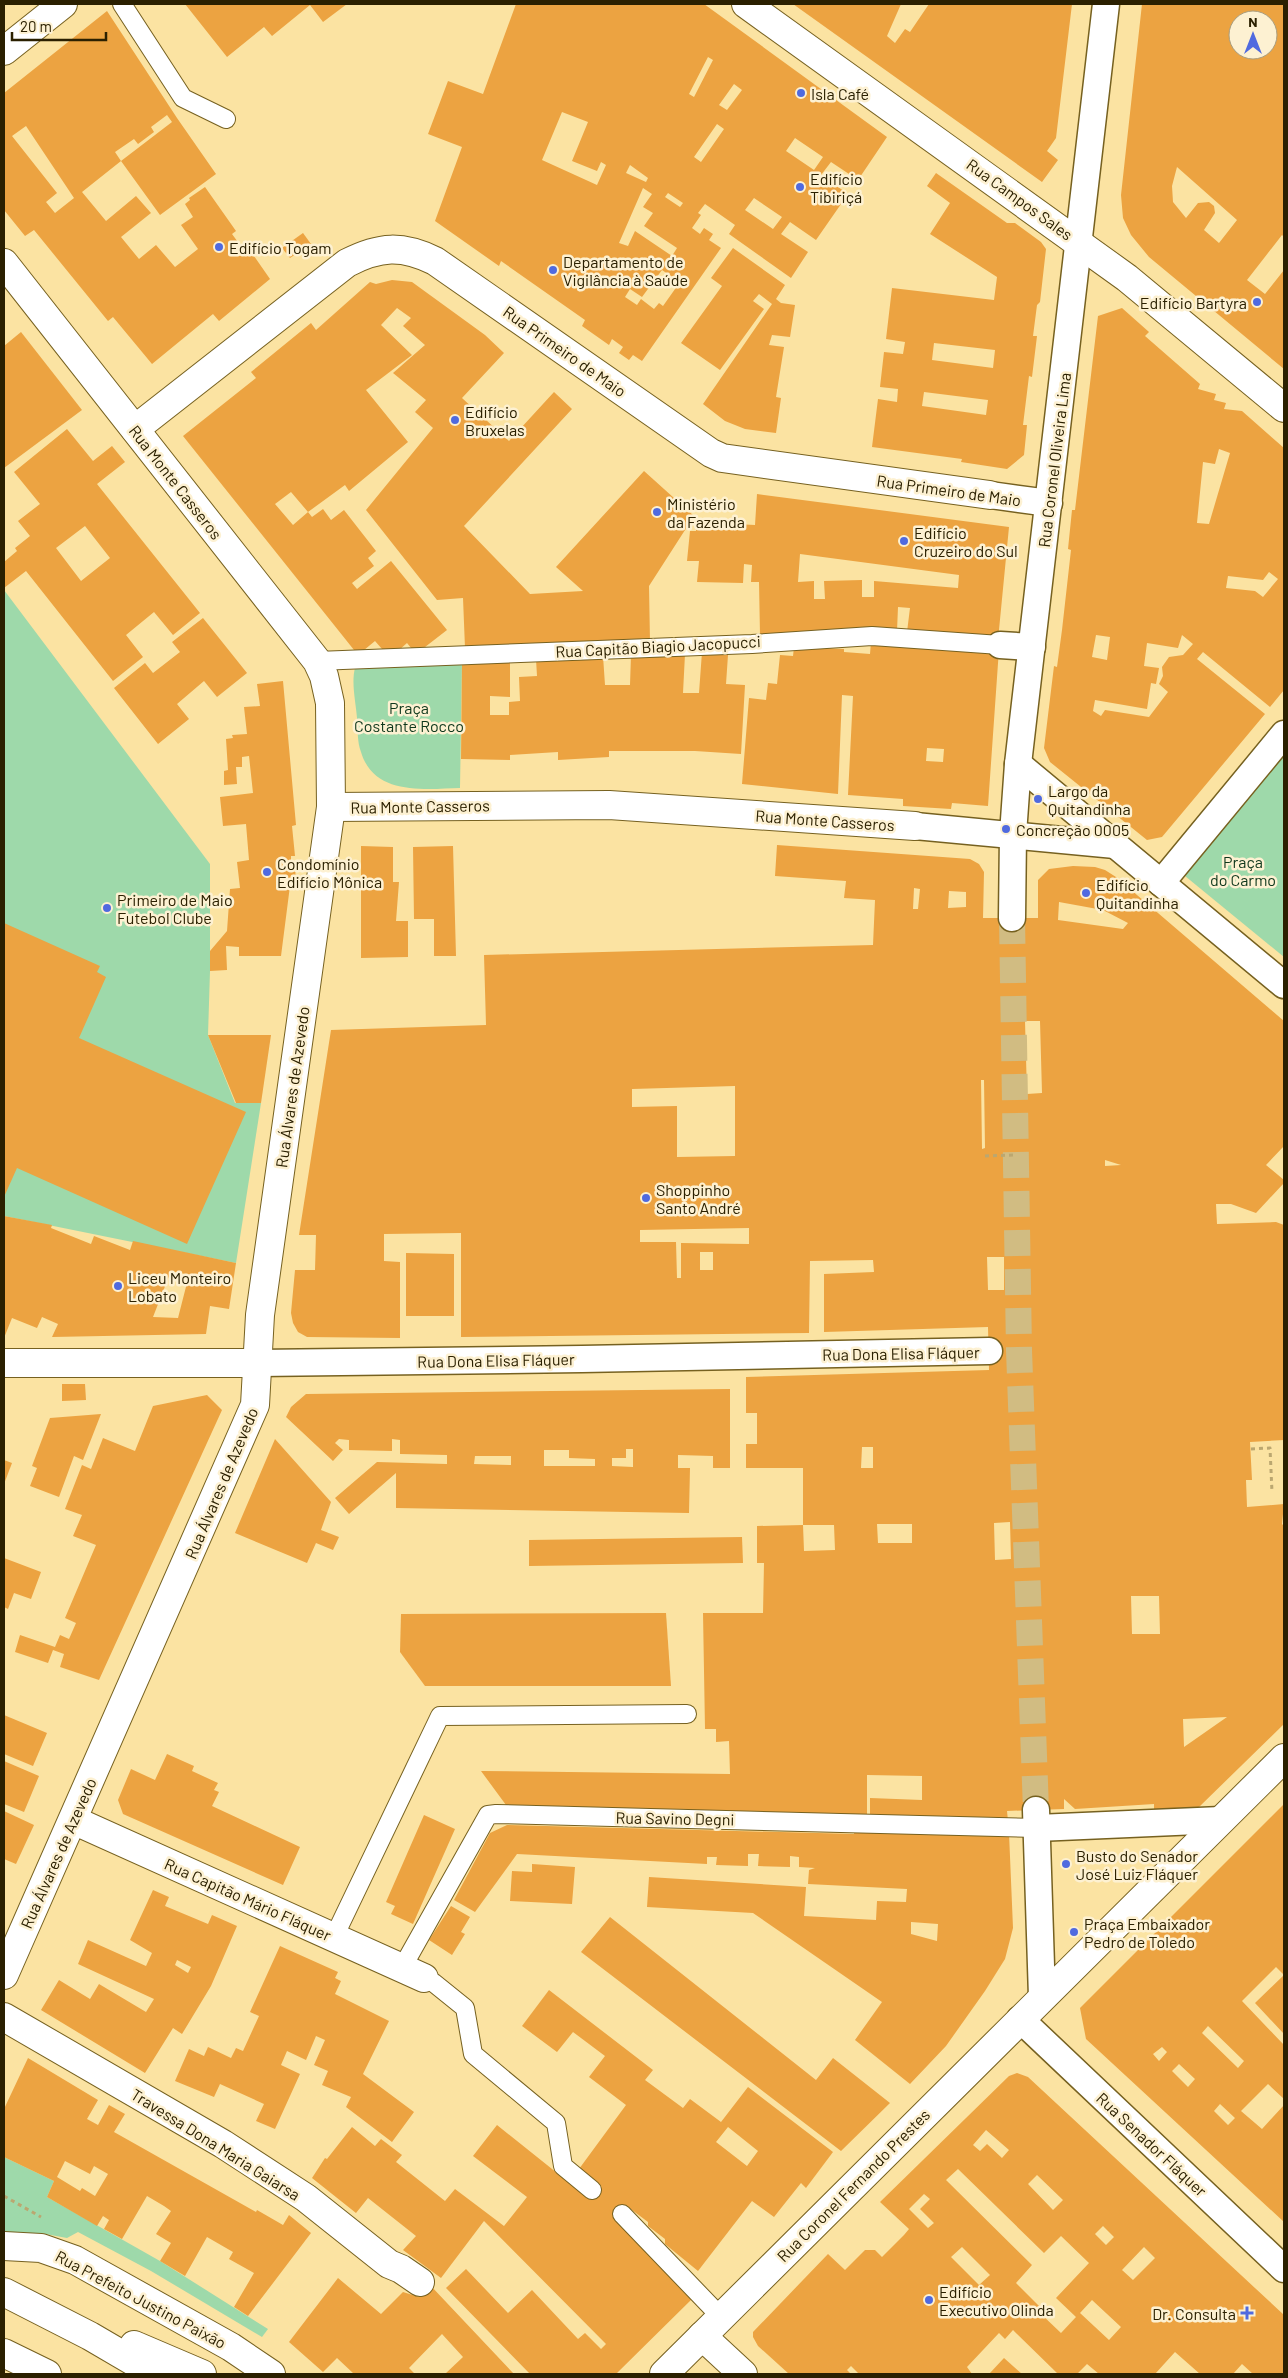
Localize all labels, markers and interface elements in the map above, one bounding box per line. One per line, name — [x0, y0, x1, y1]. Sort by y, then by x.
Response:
scale bar — [12, 10, 106, 42]
north arrow — [1228, 10, 1278, 60]
text: N — [1248, 13, 1258, 30]
text: 20 m — [20, 17, 52, 35]
place label: Isla Café — [811, 84, 869, 103]
marker: Isla Café — [795, 87, 807, 99]
street label: Rua Campos Sales — [963, 154, 1077, 244]
place label: Edifício Tibiriçá — [810, 169, 863, 206]
marker: Edifício Tibiriçá — [794, 181, 806, 193]
place label: Edifício Togam — [229, 238, 332, 257]
marker: Edifício Togam — [213, 241, 225, 253]
place label: Departamento de Vigilância à Saúde — [563, 252, 688, 289]
marker: Departamento de Vigilância à Saúde — [547, 264, 559, 276]
place label: Edifício Bartyra — [1140, 293, 1247, 312]
marker: Edifício Bartyra — [1251, 296, 1263, 308]
street label: Rua Primeiro de Maio — [500, 302, 630, 400]
street label: Rua Coronel Oliveira Lima — [1034, 372, 1074, 548]
place label: Edifício Bruxelas — [465, 402, 525, 439]
marker: Edifício Bruxelas — [449, 414, 461, 426]
street label: Rua Monte Casseros — [126, 421, 226, 543]
street label: Rua Primeiro de Maio — [876, 470, 1022, 510]
place label: Ministério da Fazenda — [667, 494, 745, 531]
marker: Ministério da Fazenda — [651, 506, 663, 518]
place label: Edifício Cruzeiro do Sul — [914, 523, 1018, 560]
marker: Edifício Cruzeiro do Sul — [898, 535, 910, 547]
street label: Rua Capitão Biagio Jacopucci — [555, 631, 761, 661]
park label: Praça Costante Rocco — [354, 698, 464, 735]
place label: Largo da Quitandinha — [1048, 781, 1131, 818]
marker: Largo da Quitandinha — [1032, 793, 1044, 805]
street label: Rua Monte Casseros — [350, 795, 490, 817]
street label: Rua Monte Casseros — [755, 806, 895, 834]
place label: Concreção 0005 — [1016, 820, 1129, 839]
marker: Concreção 0005 — [1000, 823, 1012, 835]
park label: Praça do Carmo — [1210, 852, 1276, 889]
place label: Condomínio Edifício Mônica — [277, 854, 382, 891]
marker: Condomínio Edifício Mônica — [261, 866, 273, 878]
place label: Edifício Quitandinha — [1096, 875, 1179, 912]
marker: Edifício Quitandinha — [1080, 887, 1092, 899]
place label: Primeiro de Maio Futebol Clube — [117, 890, 233, 927]
marker: Primeiro de Maio Futebol Clube — [101, 902, 113, 914]
street label: Rua Álvares de Azevedo — [271, 1005, 313, 1169]
place label: Shoppinho Santo André — [656, 1180, 741, 1217]
marker: Shoppinho Santo André — [640, 1192, 652, 1204]
place label: Liceu Monteiro Lobato — [128, 1268, 231, 1305]
marker: Liceu Monteiro Lobato — [112, 1280, 124, 1292]
street label: Rua Dona Elisa Fláquer — [822, 1342, 980, 1364]
street label: Rua Dona Elisa Fláquer — [417, 1349, 575, 1371]
street label: Rua Álvares de Azevedo — [180, 1404, 262, 1562]
street label: Rua Álvares de Azevedo — [16, 1775, 100, 1931]
street label: Rua Savino Degni — [615, 1807, 735, 1829]
place label: Busto do Senador José Luiz Fláquer — [1076, 1846, 1198, 1883]
street label: Rua Capitão Mário Fláquer — [162, 1854, 334, 1944]
marker: Busto do Senador José Luiz Fláquer — [1060, 1858, 1072, 1870]
place label: Praça Embaixador Pedro de Toledo — [1084, 1914, 1210, 1951]
marker: Praça Embaixador Pedro de Toledo — [1068, 1926, 1080, 1938]
street label: Travessa Dona Maria Gaiarsa — [128, 2084, 304, 2204]
street label: Rua Senador Fláquer — [1093, 2088, 1211, 2200]
street label: Rua Coronel Fernando Prestes — [773, 2105, 933, 2265]
street label: Rua Prefeito Justino Paixão — [53, 2246, 229, 2352]
place label: Edifício Executivo Olinda — [939, 2282, 1054, 2319]
marker: Edifício Executivo Olinda — [923, 2294, 935, 2306]
place label: Dr. Consulta — [1152, 2304, 1236, 2323]
marker: Dr. Consulta — [1240, 2306, 1254, 2320]

